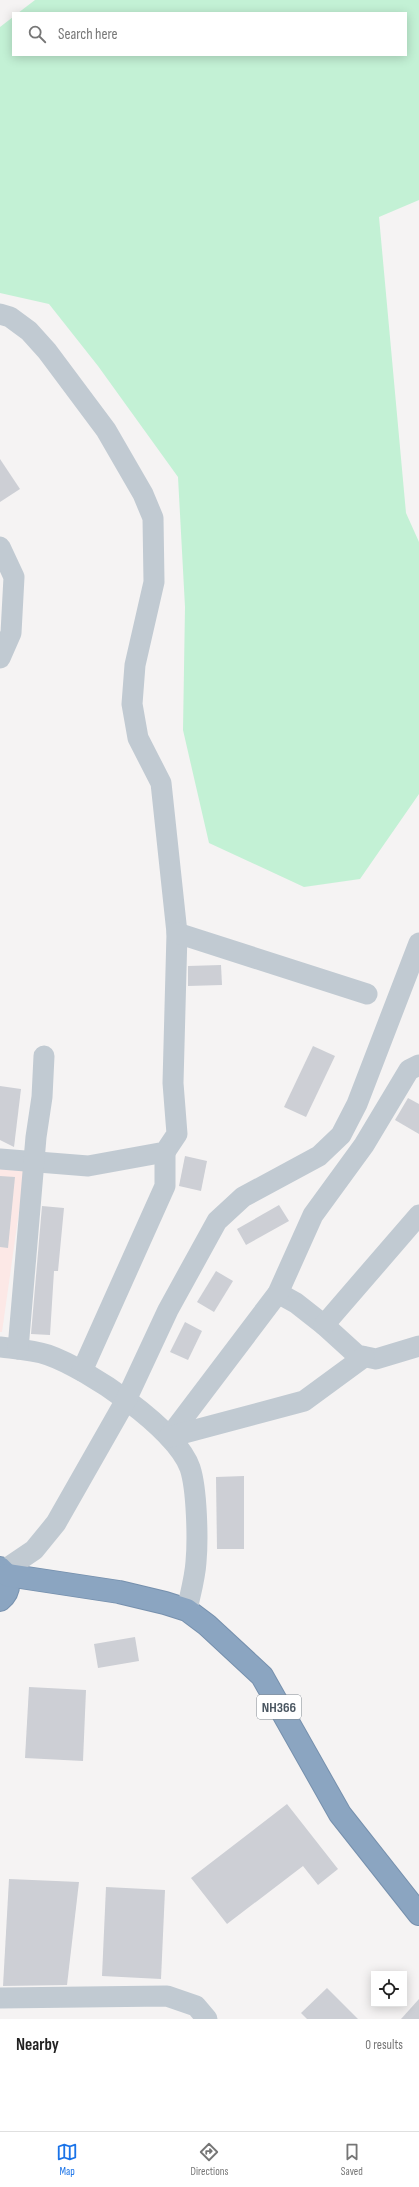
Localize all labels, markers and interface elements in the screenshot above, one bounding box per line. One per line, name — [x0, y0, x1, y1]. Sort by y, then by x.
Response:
search box — [12, 12, 407, 56]
icon: search — [26, 23, 48, 45]
text: Search here — [58, 25, 118, 44]
road number: NH366 — [257, 1695, 301, 1719]
map controls — [371, 1971, 407, 2007]
button: locate — [371, 1971, 407, 2007]
text: Nearby — [16, 2035, 59, 2055]
text: 0 results — [365, 2037, 403, 2053]
tab: Map — [56, 2141, 78, 2178]
tab: Directions — [191, 2141, 228, 2178]
tab: Saved — [341, 2141, 363, 2178]

